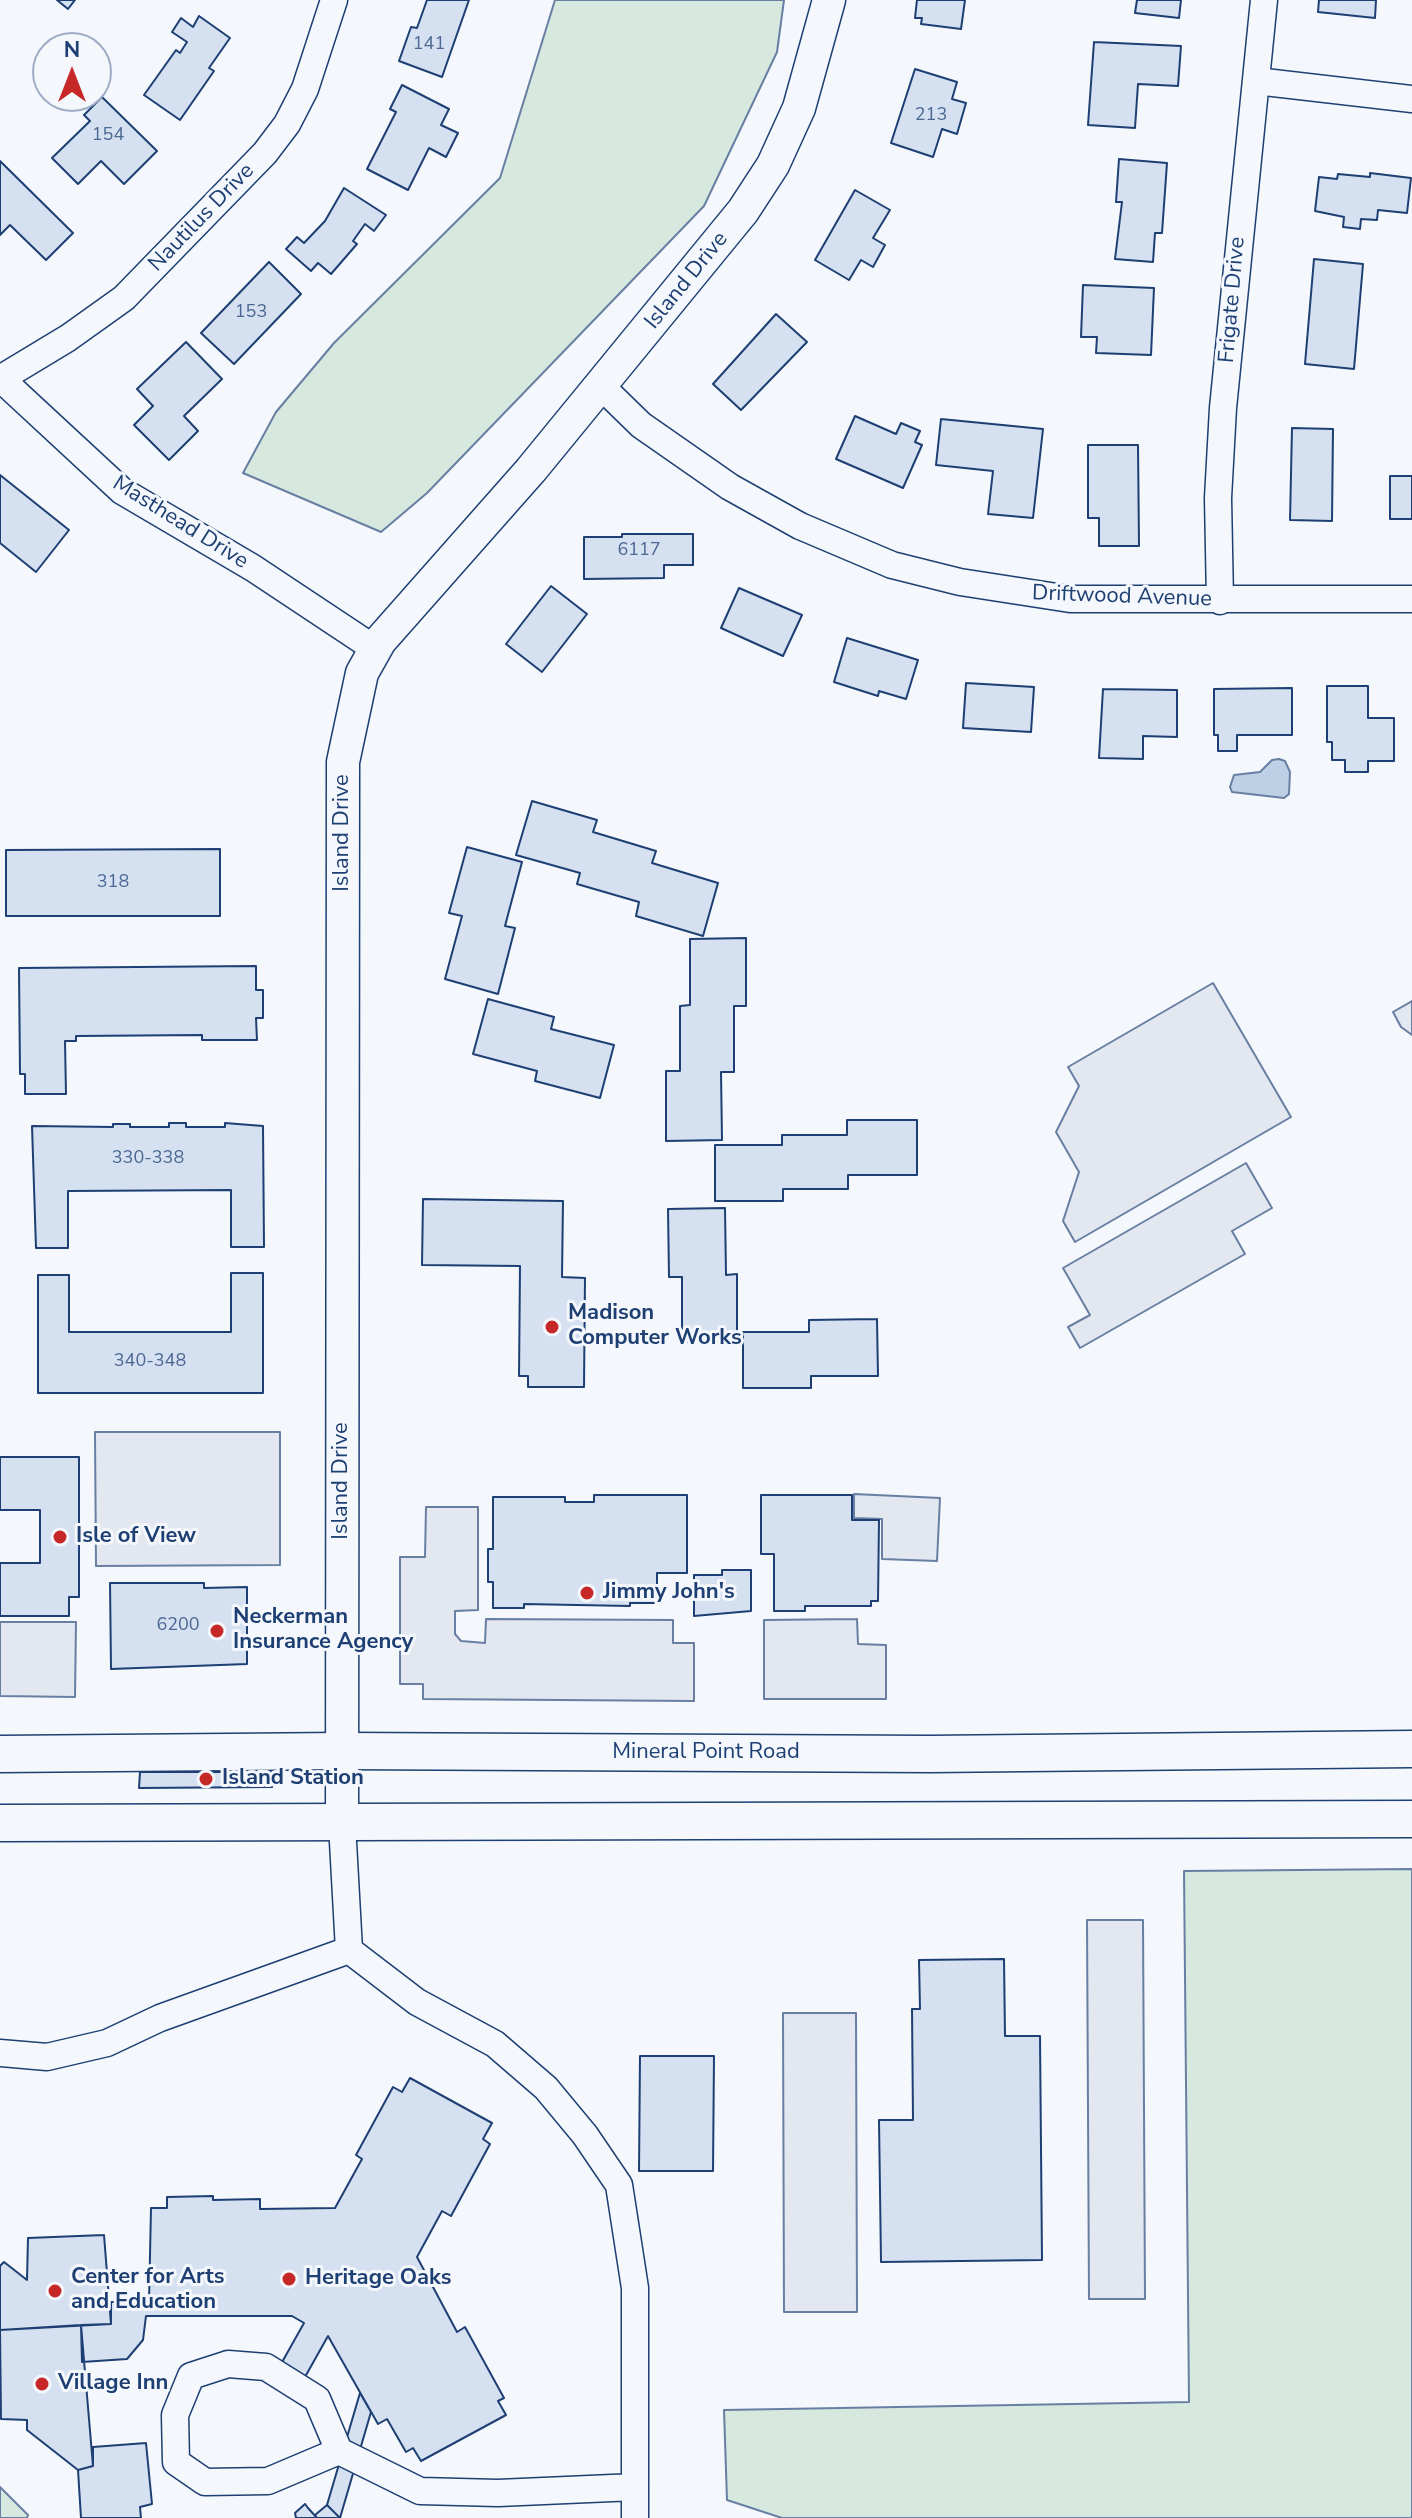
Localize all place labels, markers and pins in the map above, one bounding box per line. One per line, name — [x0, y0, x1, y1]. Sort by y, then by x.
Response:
place label: Madison Computer Works — [568, 1301, 742, 1352]
marker: Madison Computer Works — [543, 1318, 561, 1336]
place label: Isle of View — [76, 1524, 196, 1550]
marker: Isle of View — [51, 1528, 69, 1546]
place label: Jimmy John's — [603, 1580, 735, 1606]
marker: Jimmy John's — [578, 1584, 596, 1602]
place label: Neckerman Insurance Agency — [233, 1605, 413, 1656]
marker: Neckerman Insurance Agency — [208, 1622, 226, 1640]
place label: Island Station — [222, 1766, 364, 1792]
marker: Island Station — [197, 1770, 215, 1788]
place label: Center for Arts and Education — [71, 2265, 225, 2316]
place label: Heritage Oaks — [305, 2266, 451, 2292]
marker: Heritage Oaks — [280, 2270, 298, 2288]
marker: Center for Arts and Education — [46, 2282, 64, 2300]
place label: Village Inn — [58, 2371, 168, 2397]
marker: Village Inn — [33, 2375, 51, 2393]

